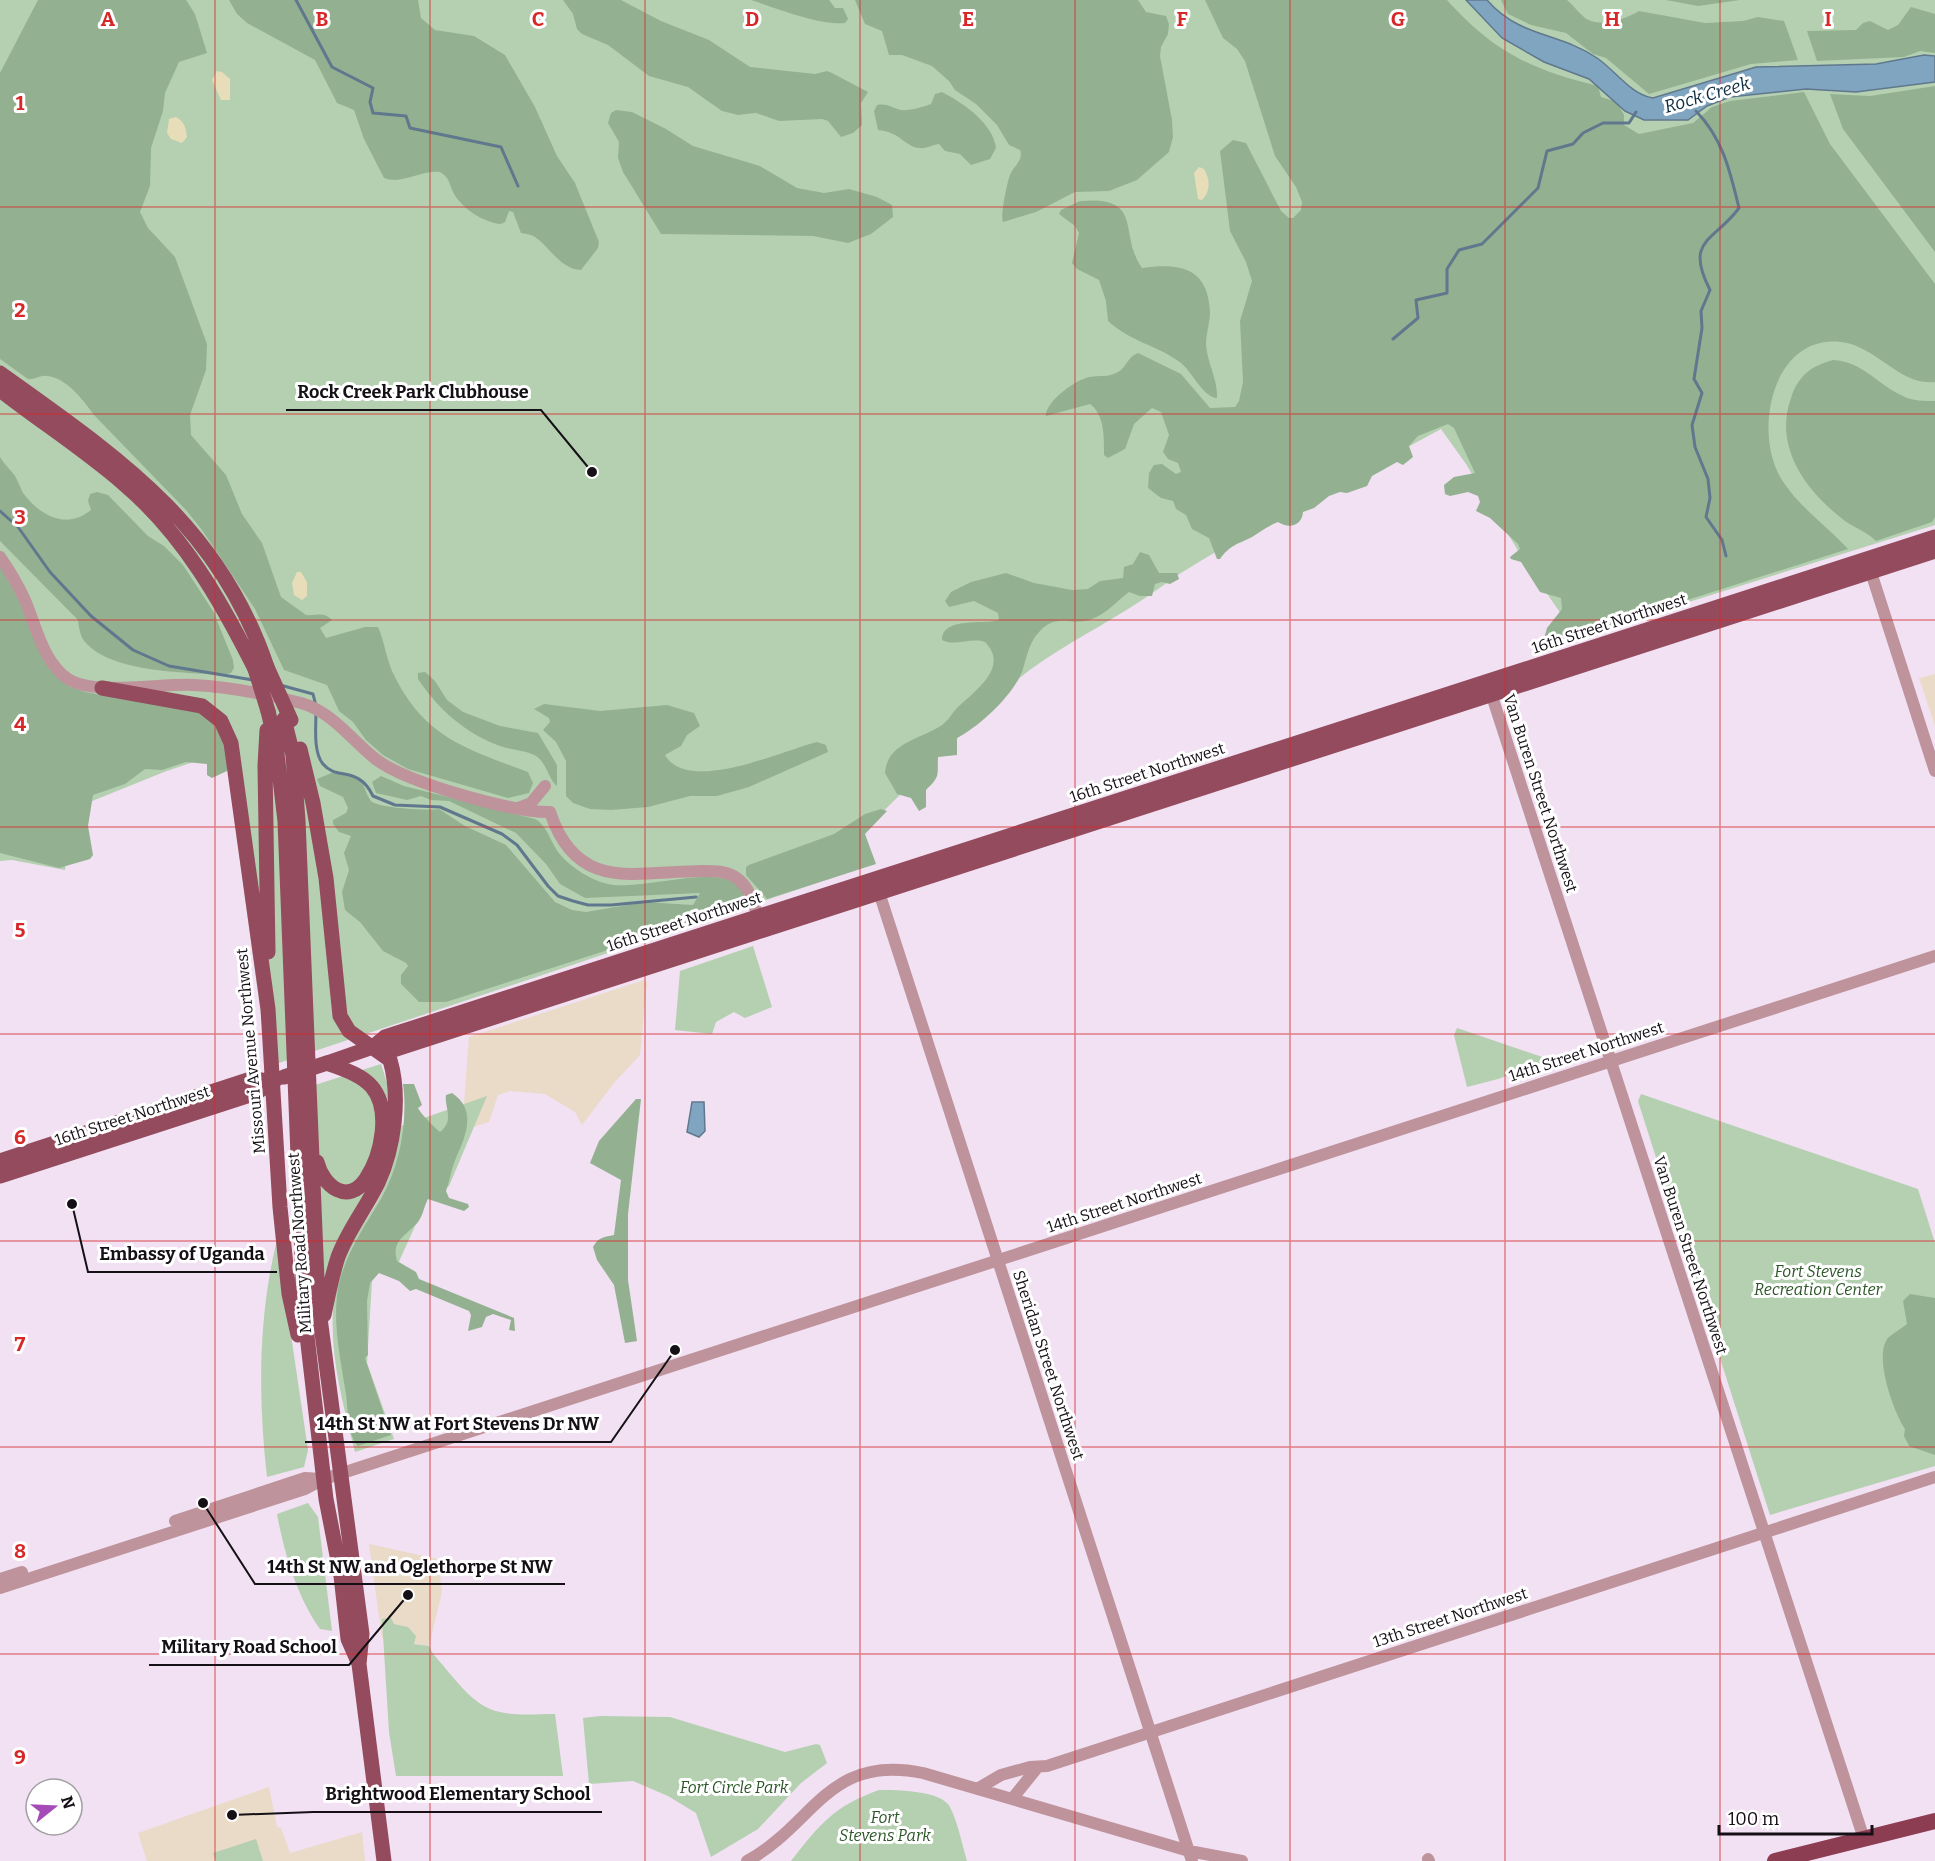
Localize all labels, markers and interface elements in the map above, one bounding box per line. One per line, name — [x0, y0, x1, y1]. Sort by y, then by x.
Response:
text: A — [101, 7, 116, 31]
text: B — [316, 7, 329, 31]
text: C — [532, 7, 544, 31]
text: D — [745, 7, 759, 31]
text: E — [962, 7, 974, 31]
text: F — [1176, 7, 1188, 31]
text: G — [1391, 7, 1405, 31]
text: H — [1604, 7, 1620, 31]
text: I — [1824, 7, 1832, 31]
water label: Rock Creek — [1662, 72, 1753, 118]
text: 1 — [16, 91, 25, 115]
text: 2 — [14, 298, 26, 322]
callout: Rock Creek Park Clubhouse — [286, 374, 541, 410]
text: Rock Creek Park Clubhouse — [297, 381, 529, 403]
text: 3 — [14, 505, 26, 529]
street label: 16th Street Northwest — [1529, 589, 1689, 657]
street label: Van Buren Street Northwest — [1499, 692, 1582, 895]
text: 4 — [14, 712, 26, 736]
street label: 16th Street Northwest — [1067, 738, 1227, 806]
street label: 16th Street Northwest — [604, 887, 764, 955]
text: 5 — [15, 918, 26, 942]
street label: Missouri Avenue Northwest — [232, 947, 269, 1155]
street label: 14th Street Northwest — [1506, 1017, 1666, 1085]
street label: 16th Street Northwest — [52, 1081, 212, 1149]
text: 6 — [14, 1125, 26, 1149]
street label: Military Road Northwest — [284, 1152, 315, 1334]
street label: Van Buren Street Northwest — [1649, 1154, 1732, 1357]
street label: 14th Street Northwest — [1044, 1168, 1204, 1236]
callout: Embassy of Uganda — [88, 1236, 277, 1272]
text: Embassy of Uganda — [99, 1243, 265, 1265]
park label: Fort Stevens Recreation Center — [1754, 1262, 1883, 1299]
street label: Sheridan Street Northwest — [1009, 1268, 1088, 1463]
text: 7 — [15, 1332, 26, 1356]
callout: 14th St NW at Fort Stevens Dr NW — [305, 1406, 611, 1442]
text: 14th St NW at Fort Stevens Dr NW — [317, 1413, 600, 1435]
text: 8 — [14, 1539, 26, 1563]
callout: 14th St NW and Oglethorpe St NW — [255, 1548, 565, 1584]
text: 14th St NW and Oglethorpe St NW — [267, 1556, 553, 1578]
street label: 13th Street Northwest — [1371, 1583, 1530, 1651]
callout: Military Road School — [149, 1629, 349, 1665]
text: Military Road School — [161, 1636, 337, 1658]
text: 9 — [14, 1745, 26, 1769]
callout: Brightwood Elementary School — [313, 1776, 602, 1812]
north arrow — [24, 1777, 84, 1837]
park label: Fort Circle Park — [680, 1778, 789, 1797]
text: Brightwood Elementary School — [325, 1783, 591, 1805]
text: N — [57, 1794, 79, 1811]
scale bar — [1719, 1798, 1872, 1836]
park label: Fort Stevens Park — [839, 1808, 931, 1845]
text: 100 m — [1728, 1808, 1779, 1830]

